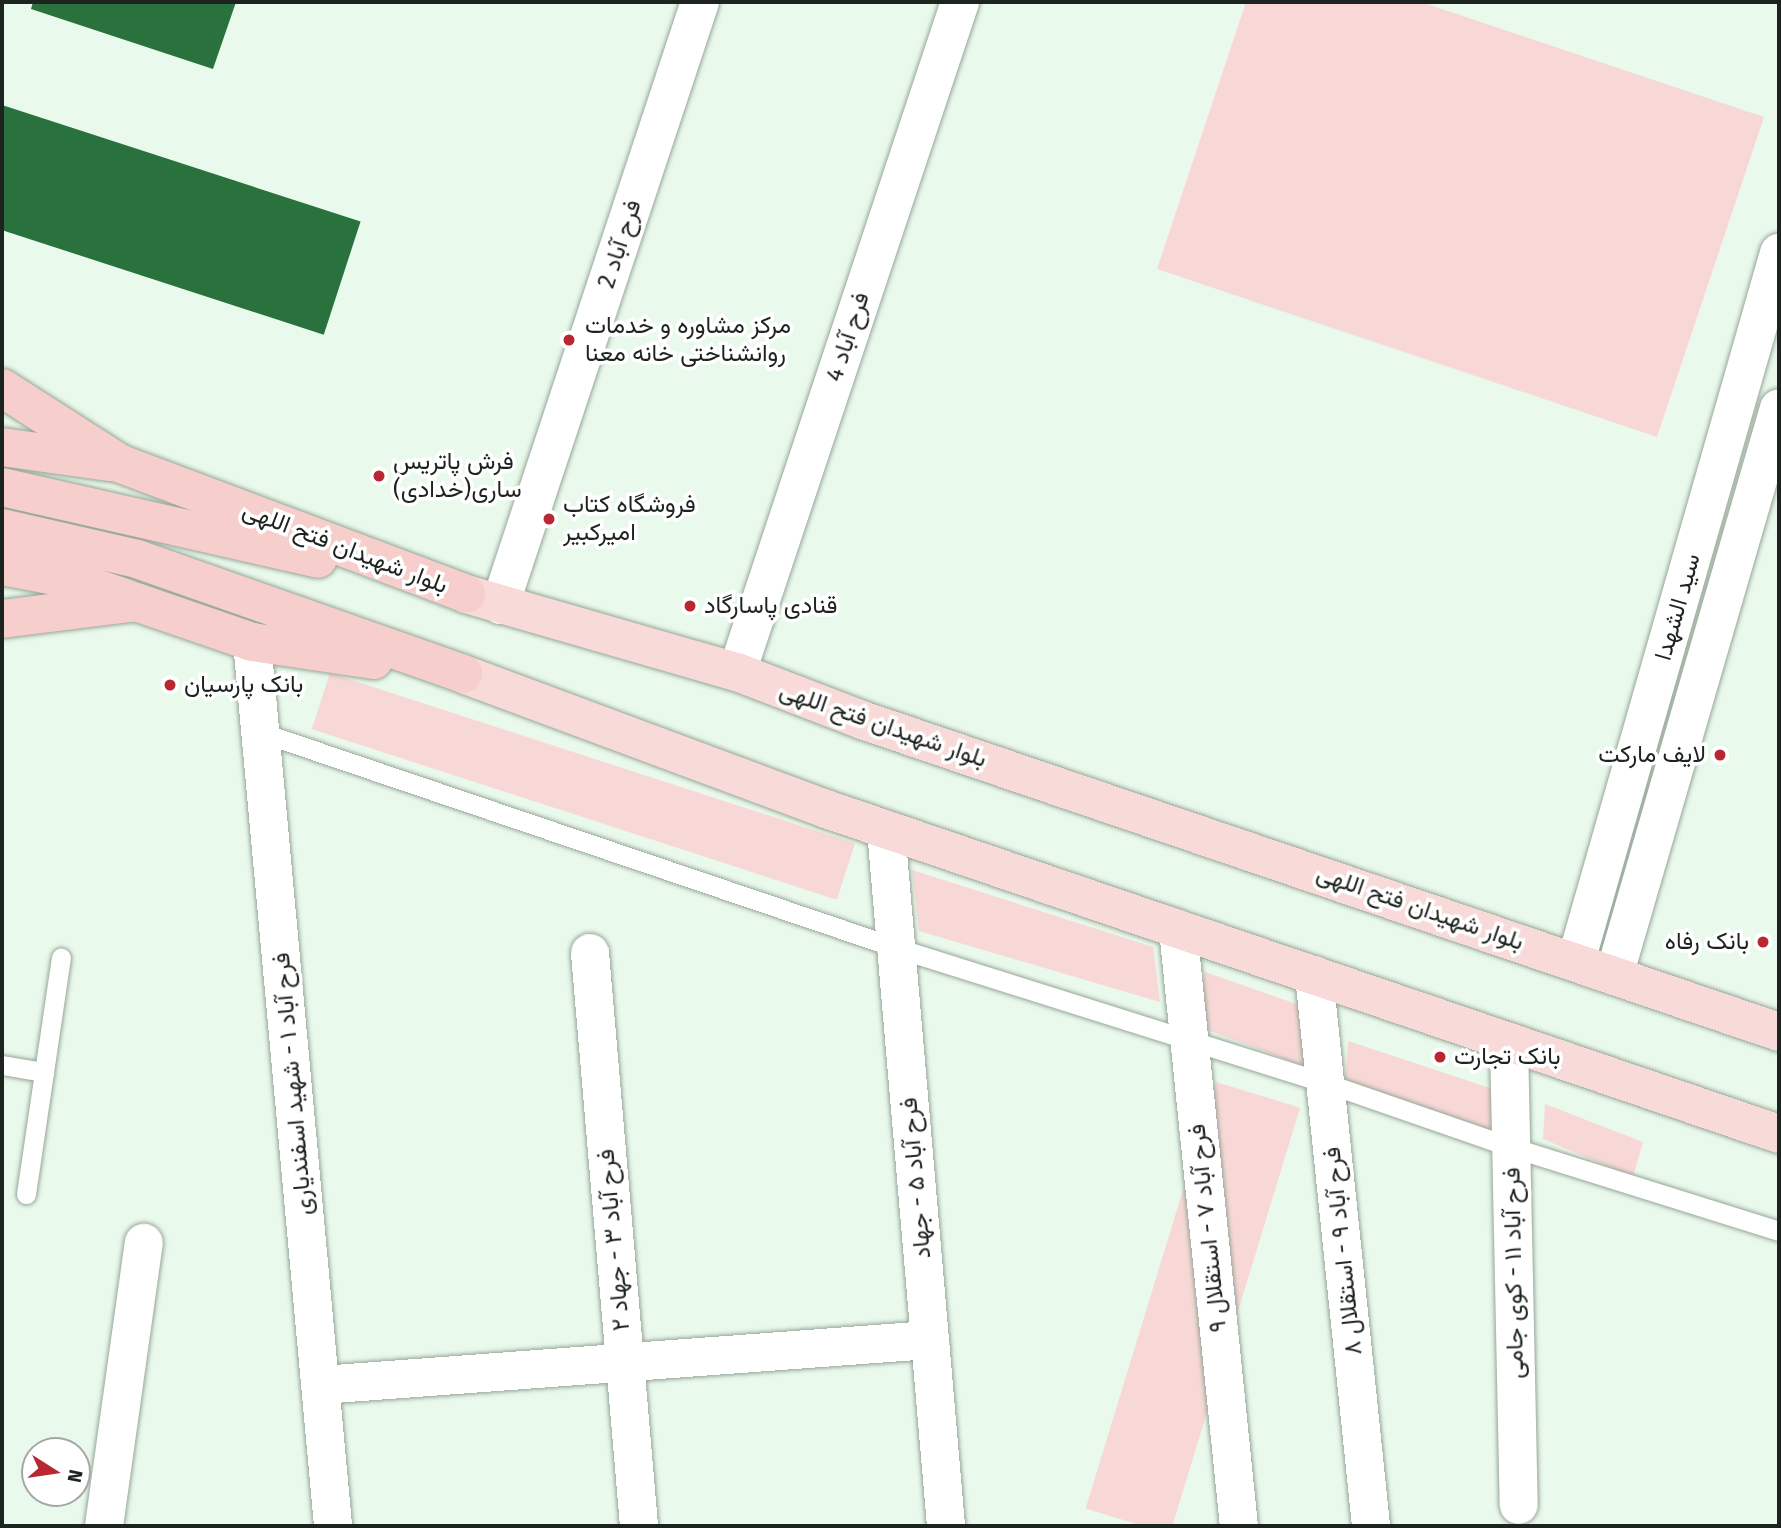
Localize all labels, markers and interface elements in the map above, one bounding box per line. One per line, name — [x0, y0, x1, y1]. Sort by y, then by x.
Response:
street label: فرح آباد 2 — [592, 196, 648, 292]
street label: فرح آباد 4 — [820, 289, 876, 385]
place label: مرکز مشاوره و خدمات روانشناختی خانه معنا — [585, 312, 791, 368]
marker: مرکز مشاوره و خدمات روانشناختی خانه معنا — [559, 330, 579, 350]
place label: فرش پاتریس (خدادی)ساری — [393, 448, 522, 504]
marker: فرش پاتریس (خدادی)ساری — [371, 468, 387, 484]
place label: فروشگاه کتاب امیرکبیر — [563, 491, 696, 547]
street label: بلوار شهیدان فتح اللهی — [239, 496, 451, 600]
marker: فروشگاه کتاب امیرکبیر — [541, 511, 557, 527]
street label: سید الشهدا — [1649, 550, 1707, 664]
place label: قنادی پاسارگاد — [704, 592, 837, 620]
marker: قنادی پاسارگاد — [682, 598, 698, 614]
place label: بانک پارسیان — [184, 671, 303, 699]
street label: بلوار شهیدان فتح اللهی — [776, 676, 990, 774]
marker: بانک پارسیان — [162, 677, 178, 693]
place label: لایف مارکت — [1598, 741, 1706, 769]
marker: لایف مارکت — [1712, 747, 1728, 763]
street label: بلوار شهیدان فتح اللهی — [1313, 859, 1527, 957]
place label: بانک رفاه — [1665, 928, 1749, 956]
marker: بانک رفاه — [1755, 934, 1771, 950]
street label: فرح آباد ۱ - شهید اسفندیاری — [267, 951, 319, 1217]
place label: بانک تجارت — [1454, 1043, 1560, 1071]
marker: بانک تجارت — [1432, 1049, 1448, 1065]
street label: فرح آباد ۵ - جهاد — [895, 1096, 937, 1260]
street label: فرح آباد ۷ - استقلال ۹ — [1183, 1122, 1233, 1334]
street label: فرح آباد ۹ - استقلال ۸ — [1318, 1145, 1368, 1357]
street label: فرح آباد ۳ - جهاد ۲ — [592, 1148, 636, 1332]
street label: فرح آباد ۱۱ - کوی جامی — [1498, 1167, 1530, 1379]
north arrow — [21, 1437, 91, 1507]
text: N — [63, 1467, 88, 1485]

